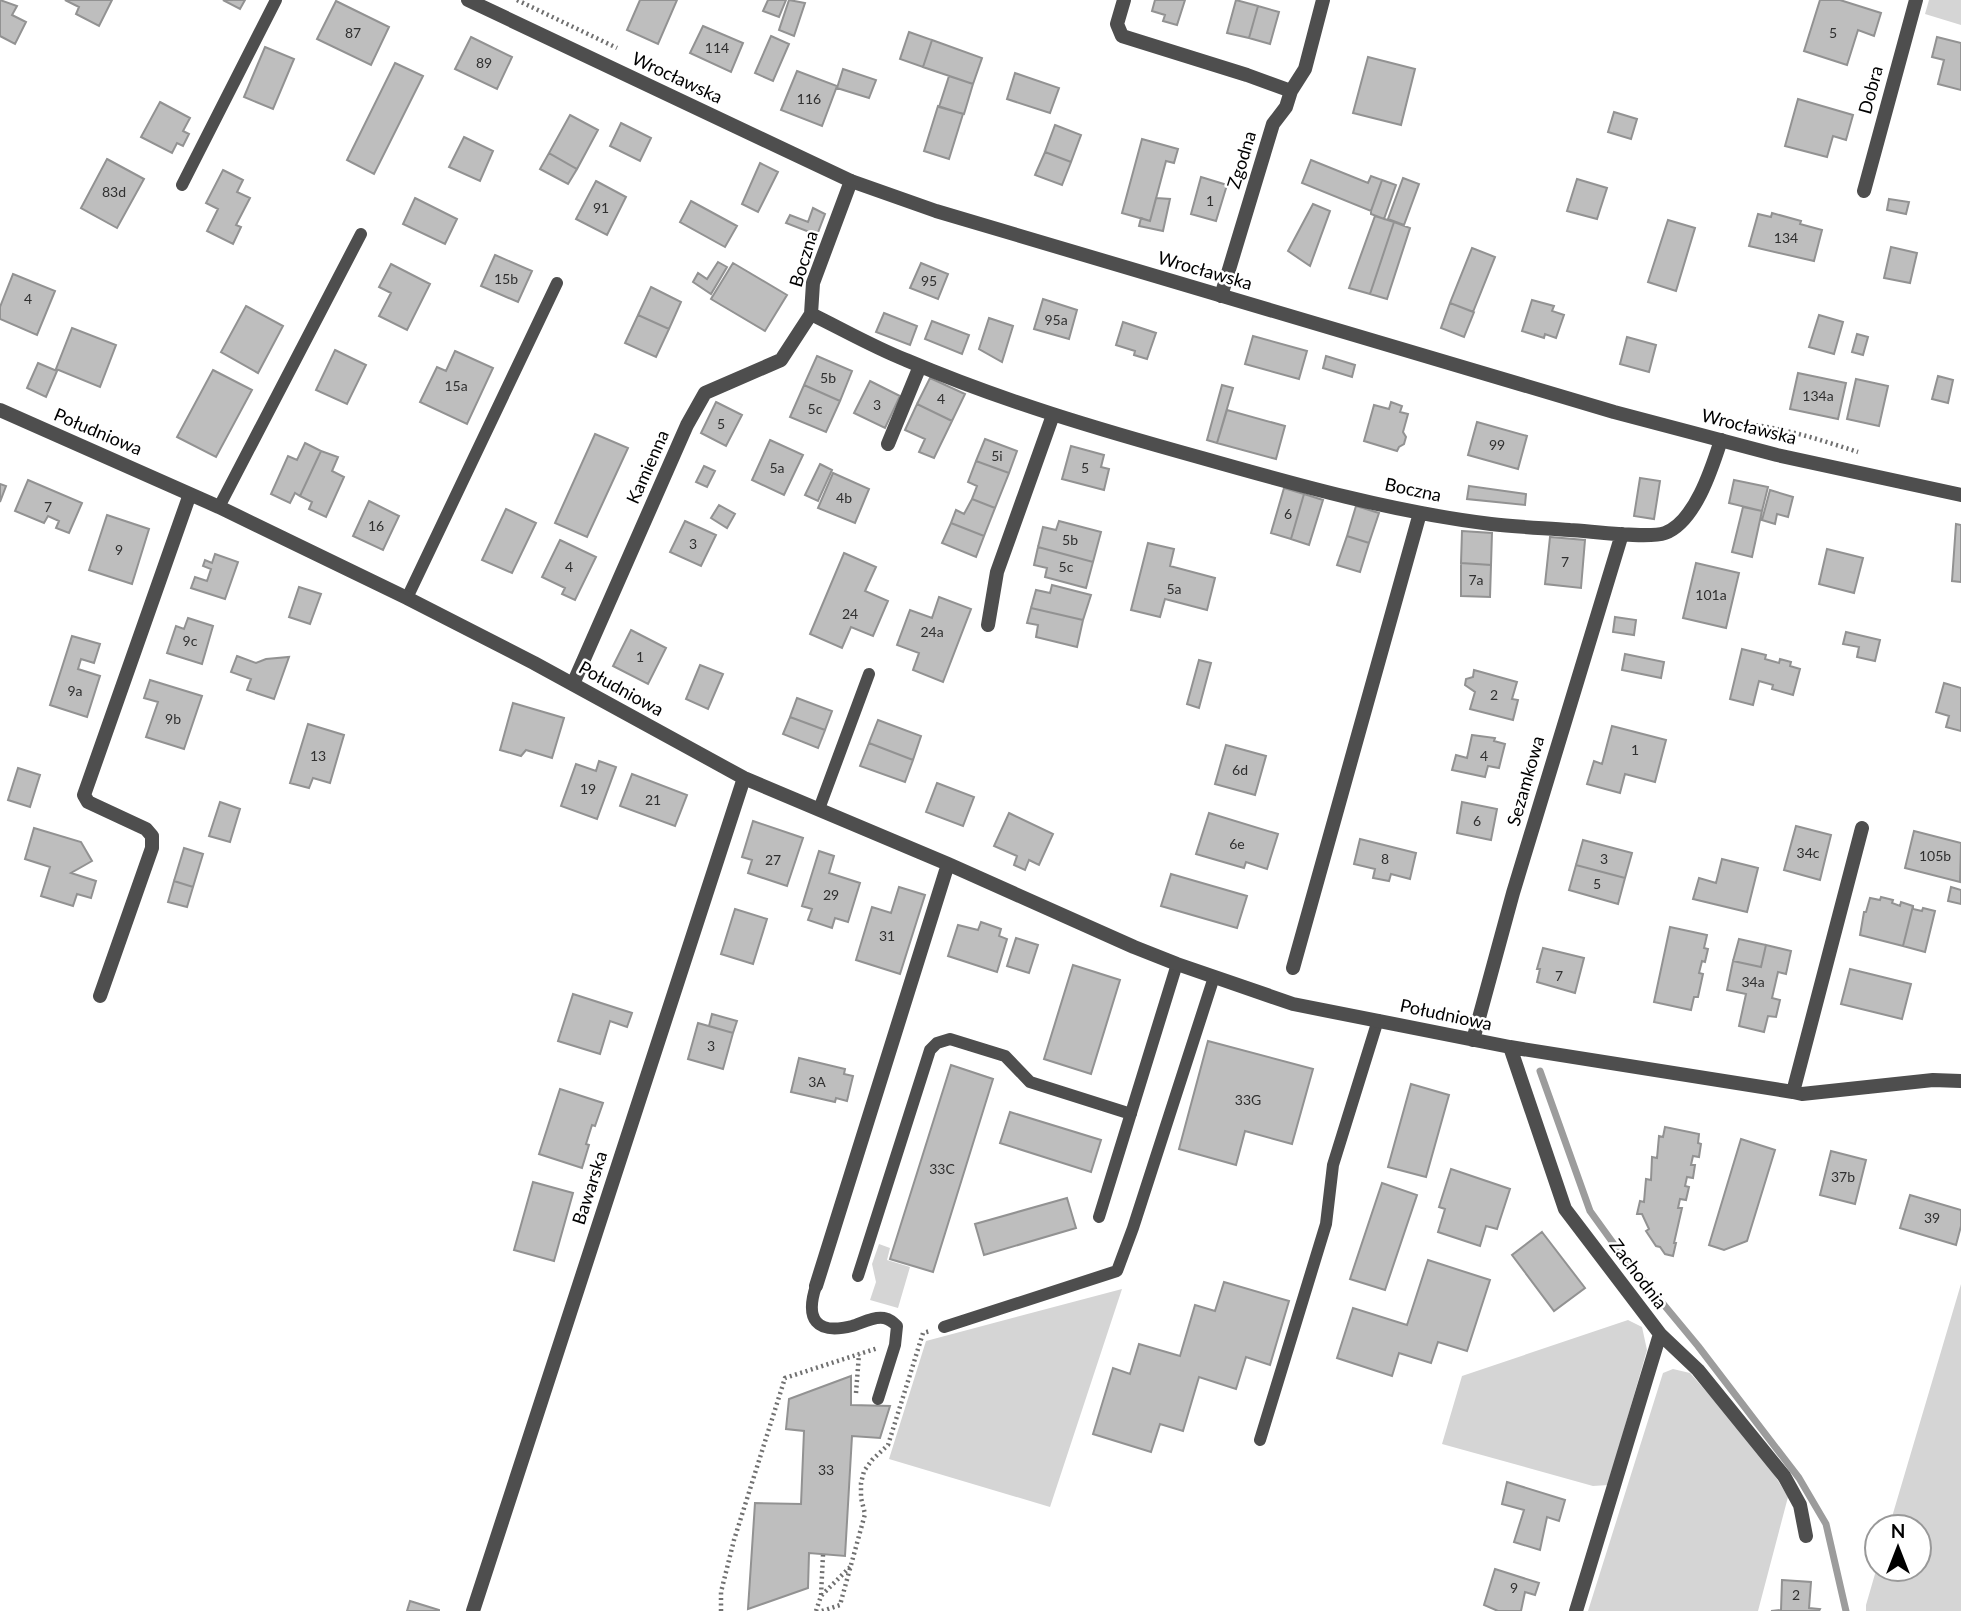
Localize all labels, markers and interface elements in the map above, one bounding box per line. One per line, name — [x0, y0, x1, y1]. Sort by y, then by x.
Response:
house number: 87 — [345, 24, 361, 41]
house number: 5 — [1829, 24, 1837, 41]
house number: 114 — [705, 39, 729, 56]
street label: Wrocławska — [629, 47, 726, 108]
house number: 89 — [476, 54, 492, 71]
street label: Dobra — [1853, 63, 1887, 116]
house number: 116 — [797, 90, 821, 107]
street label: Zgodna — [1222, 128, 1260, 191]
house number: 83d — [102, 183, 126, 200]
house number: 1 — [1206, 192, 1214, 209]
house number: 91 — [593, 199, 609, 216]
street label: Boczna — [784, 228, 822, 289]
house number: 134 — [1774, 229, 1798, 246]
street label: Wrocławska — [1155, 246, 1255, 294]
house number: 15b — [494, 270, 518, 287]
house number: 95 — [921, 272, 937, 289]
house number: 4 — [24, 290, 32, 307]
house number: 95a — [1044, 311, 1068, 328]
house number: 5b — [820, 369, 836, 386]
house number: 15a — [444, 377, 468, 394]
house number: 134a — [1802, 387, 1834, 404]
house number: 4 — [937, 390, 945, 407]
house number: 3 — [873, 396, 881, 413]
house number: 5c — [808, 400, 823, 417]
street label: Południowa — [51, 403, 146, 459]
street label: Wrocławska — [1699, 404, 1799, 448]
house number: 5 — [717, 415, 725, 432]
street label: Kamienna — [621, 426, 673, 507]
house number: 99 — [1489, 436, 1505, 453]
house number: 5i — [991, 447, 1003, 464]
house number: 5a — [769, 459, 785, 476]
house number: 5 — [1081, 459, 1089, 476]
street label: Boczna — [1383, 472, 1444, 506]
house number: 4b — [836, 489, 852, 506]
house number: 7 — [44, 498, 52, 515]
house number: 6 — [1284, 505, 1292, 522]
house number: 16 — [368, 517, 384, 534]
house number: 5b — [1062, 531, 1078, 548]
house number: 3 — [689, 535, 697, 552]
house number: 9 — [115, 541, 123, 558]
house number: 7 — [1561, 553, 1569, 570]
house number: 4 — [565, 558, 573, 575]
house number: 5c — [1059, 558, 1074, 575]
house number: 7a — [1468, 571, 1484, 588]
house number: 5a — [1166, 580, 1182, 597]
house number: 101a — [1695, 586, 1727, 603]
house number: 24 — [842, 605, 858, 622]
house number: 24a — [920, 623, 944, 640]
house number: 9c — [183, 632, 198, 649]
house number: 1 — [636, 648, 644, 665]
street label: Południowa — [575, 656, 668, 720]
house number: 9a — [67, 682, 83, 699]
house number: 2 — [1490, 686, 1498, 703]
house number: 9b — [165, 710, 181, 727]
street label: Sezamkowa — [1502, 733, 1548, 828]
house number: 1 — [1631, 741, 1639, 758]
house number: 13 — [310, 747, 326, 764]
house number: 4 — [1480, 747, 1488, 764]
house number: 6d — [1232, 761, 1248, 778]
house number: 19 — [580, 780, 596, 797]
house number: 21 — [645, 791, 661, 808]
house number: 6 — [1473, 812, 1481, 829]
house number: 6e — [1229, 835, 1245, 852]
house number: 34c — [1797, 844, 1820, 861]
house number: 105b — [1919, 847, 1951, 864]
house number: 8 — [1381, 850, 1389, 867]
house number: 3 — [1600, 850, 1608, 867]
house number: 27 — [765, 851, 781, 868]
house number: 5 — [1593, 875, 1601, 892]
house number: 29 — [823, 886, 839, 903]
house number: 31 — [879, 927, 895, 944]
house number: 7 — [1555, 967, 1563, 984]
house number: 34a — [1741, 973, 1765, 990]
street label: Południowa — [1398, 994, 1494, 1035]
house number: 3 — [707, 1037, 715, 1054]
house number: 3A — [808, 1073, 826, 1090]
house number: 33G — [1235, 1091, 1261, 1108]
street label: Bawarska — [567, 1148, 611, 1227]
house number: 33C — [929, 1160, 955, 1177]
house number: 37b — [1831, 1168, 1855, 1185]
house number: 39 — [1924, 1209, 1940, 1226]
street label: Zachodnia — [1605, 1234, 1672, 1313]
house number: 33 — [818, 1461, 834, 1478]
north arrow — [1863, 1513, 1933, 1583]
text: N — [1891, 1519, 1905, 1542]
house number: 9 — [1510, 1579, 1518, 1596]
house number: 2 — [1792, 1586, 1800, 1603]

